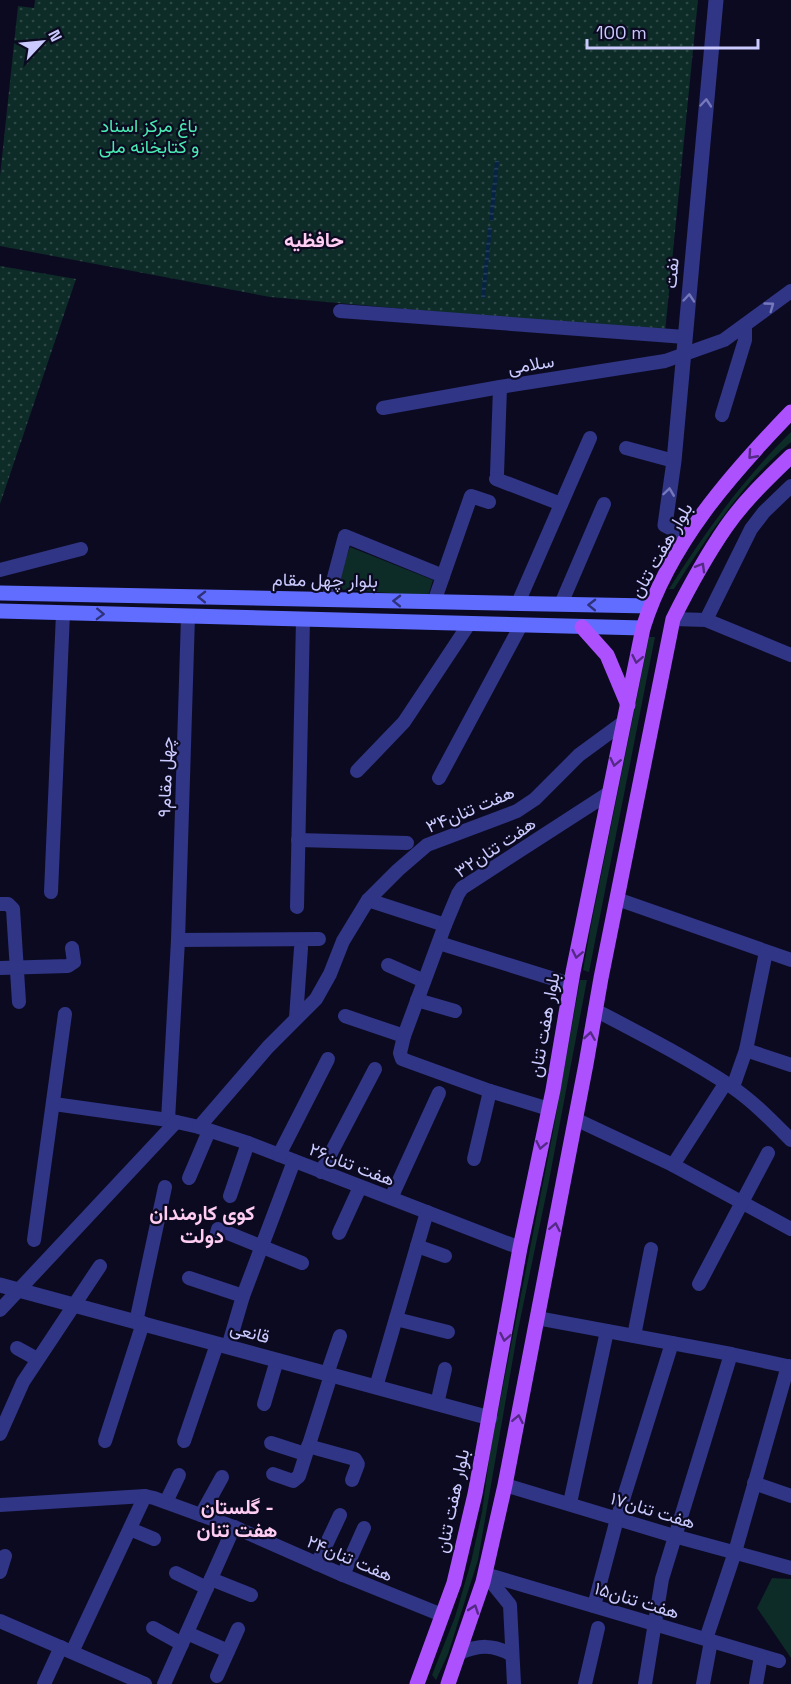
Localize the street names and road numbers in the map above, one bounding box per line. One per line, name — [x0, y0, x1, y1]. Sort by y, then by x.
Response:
street label: نفت — [658, 257, 684, 289]
street label: سلامی — [506, 349, 556, 379]
street label: بلوار هفت تنان — [625, 498, 697, 602]
street label: بلوار چهل مقام — [272, 568, 378, 593]
street label: چهل مقام۹ — [152, 736, 179, 818]
street label: هفت تنان۳۴ — [422, 780, 518, 838]
street label: هفت تنان۳۲ — [450, 811, 540, 883]
street label: بلوار هفت تنان — [523, 971, 565, 1079]
street label: هفت تنان۲۶ — [306, 1137, 398, 1191]
street label: قانعی — [228, 1316, 272, 1348]
street label: بلوار هفت تنان — [430, 1447, 474, 1555]
street label: هفت تنان۱۷ — [608, 1486, 698, 1534]
street label: هفت تنان۲۴ — [303, 1530, 397, 1586]
street label: هفت تنان۱۵ — [592, 1576, 682, 1624]

